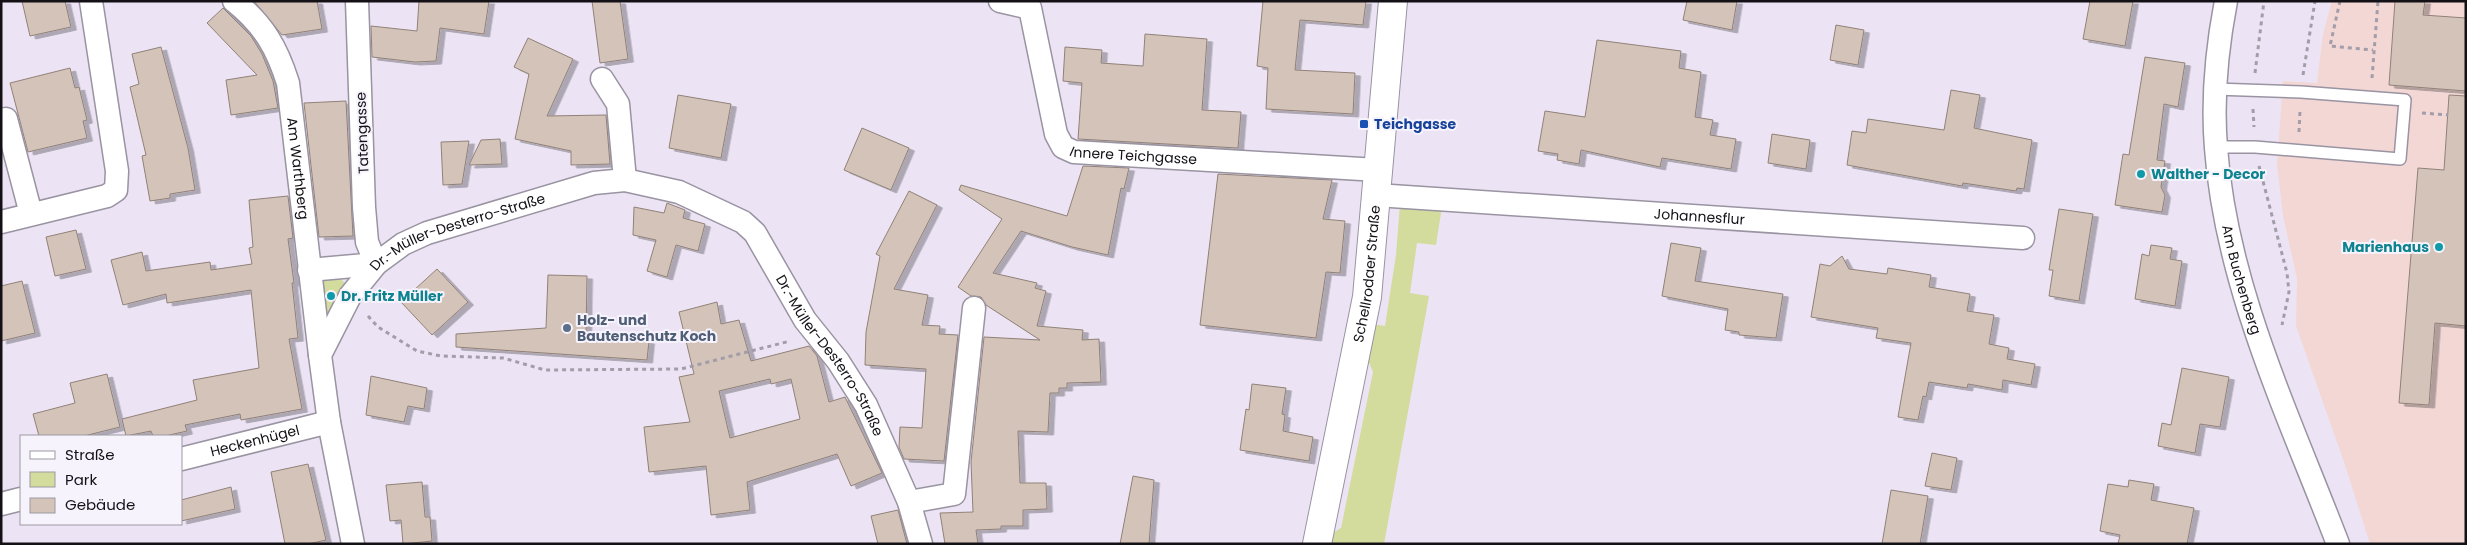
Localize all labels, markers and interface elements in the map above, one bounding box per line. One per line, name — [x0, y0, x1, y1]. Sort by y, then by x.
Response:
street label: Tatengasse — [351, 91, 373, 174]
place label: Teichgasse — [1374, 114, 1457, 134]
street label: Am Warthberg — [282, 116, 314, 221]
marker: Teichgasse — [1358, 118, 1370, 130]
street label: Innere Teichgasse — [1066, 141, 1198, 169]
place label: Walther - Decor — [2151, 164, 2265, 184]
marker: Walther - Decor — [2135, 168, 2147, 180]
street label: Dr.-Müller-Desterro-Straße — [365, 188, 548, 275]
street label: Johannesflur — [1653, 203, 1745, 229]
street label: Schellrodaer Straße — [1348, 204, 1385, 344]
street label: Am Buchenberg — [2217, 223, 2266, 337]
place label: Marienhaus — [2342, 237, 2429, 257]
marker: Marienhaus — [2433, 241, 2445, 253]
street label: Dr.-Müller-Desterro-Straße — [771, 271, 889, 440]
place label: Dr. Fritz Müller — [341, 286, 443, 306]
marker: Dr. Fritz Müller — [325, 290, 337, 302]
place label: Holz- und Bautenschutz Koch — [577, 310, 716, 346]
marker: Holz- und Bautenschutz Koch — [561, 322, 573, 334]
street label: Heckenhügel — [208, 420, 301, 461]
legend — [20, 435, 182, 525]
text: Straße — [65, 444, 115, 465]
text: Park — [65, 469, 97, 490]
text: Gebäude — [65, 494, 135, 515]

